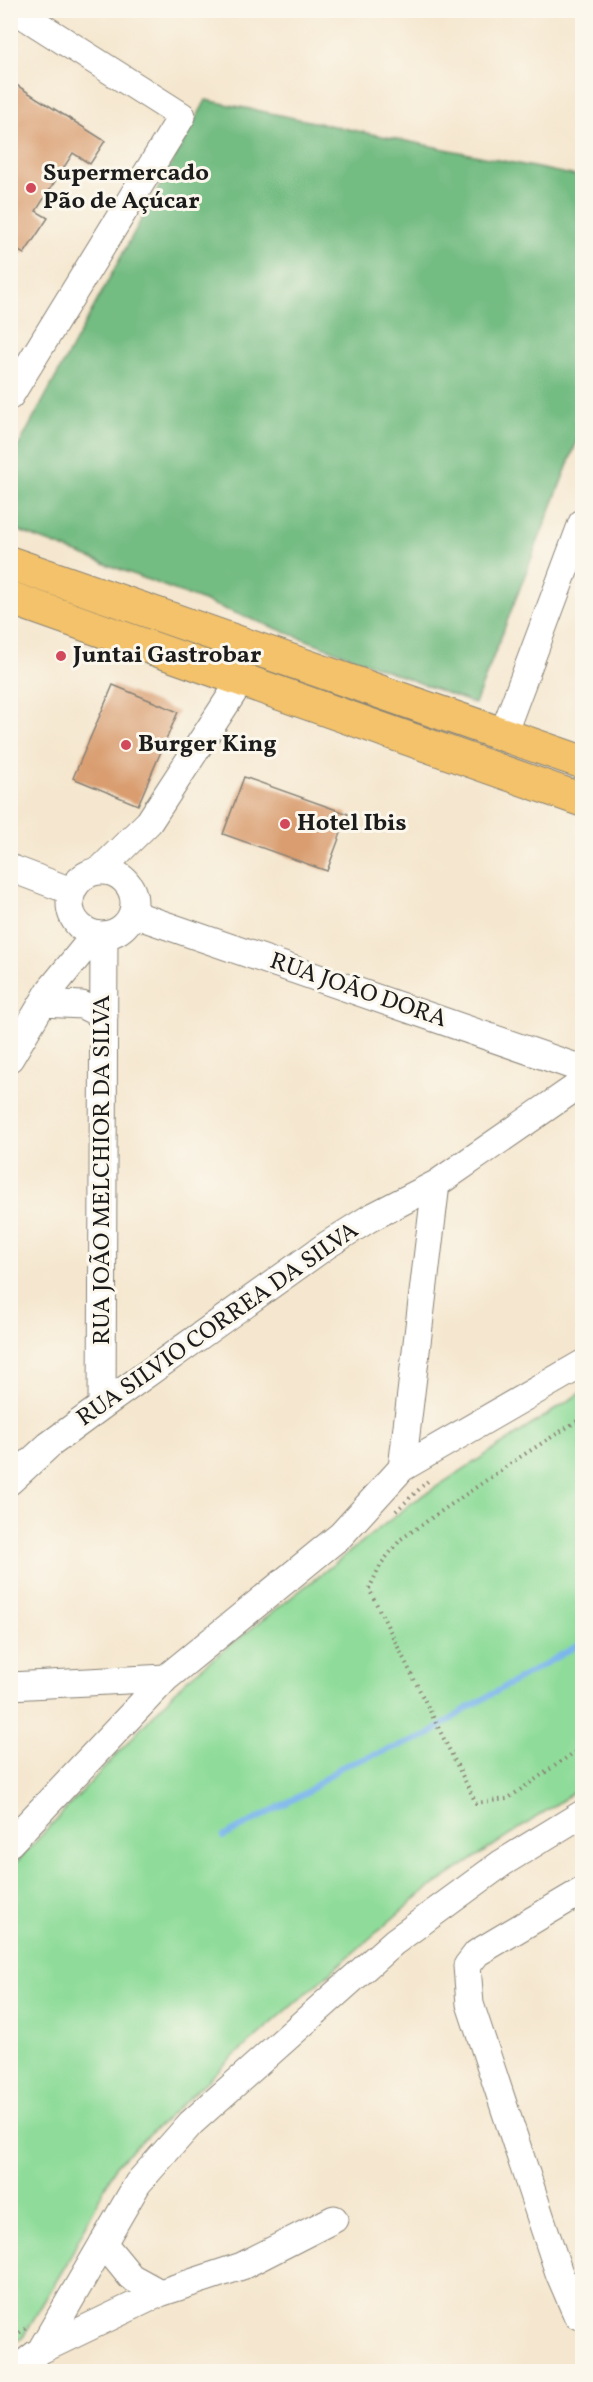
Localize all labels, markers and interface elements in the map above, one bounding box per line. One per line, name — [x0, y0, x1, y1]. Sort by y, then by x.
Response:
place label: Supermercado Pão de Açúcar — [43, 157, 209, 219]
marker: Supermercado Pão de Açúcar — [24, 181, 38, 195]
place label: Juntai Gastrobar — [72, 639, 261, 673]
marker: Juntai Gastrobar — [54, 649, 68, 663]
place label: Burger King — [138, 728, 277, 762]
marker: Burger King — [119, 738, 133, 752]
place label: Hotel Ibis — [297, 807, 407, 841]
marker: Hotel Ibis — [278, 817, 292, 831]
street label: RUA JOÃO DORA — [265, 945, 451, 1037]
street label: RUA JOÃO MELCHIOR DA SILVA — [86, 995, 120, 1345]
street label: RUA SILVIO CORREA DA SILVA — [70, 1214, 366, 1436]

